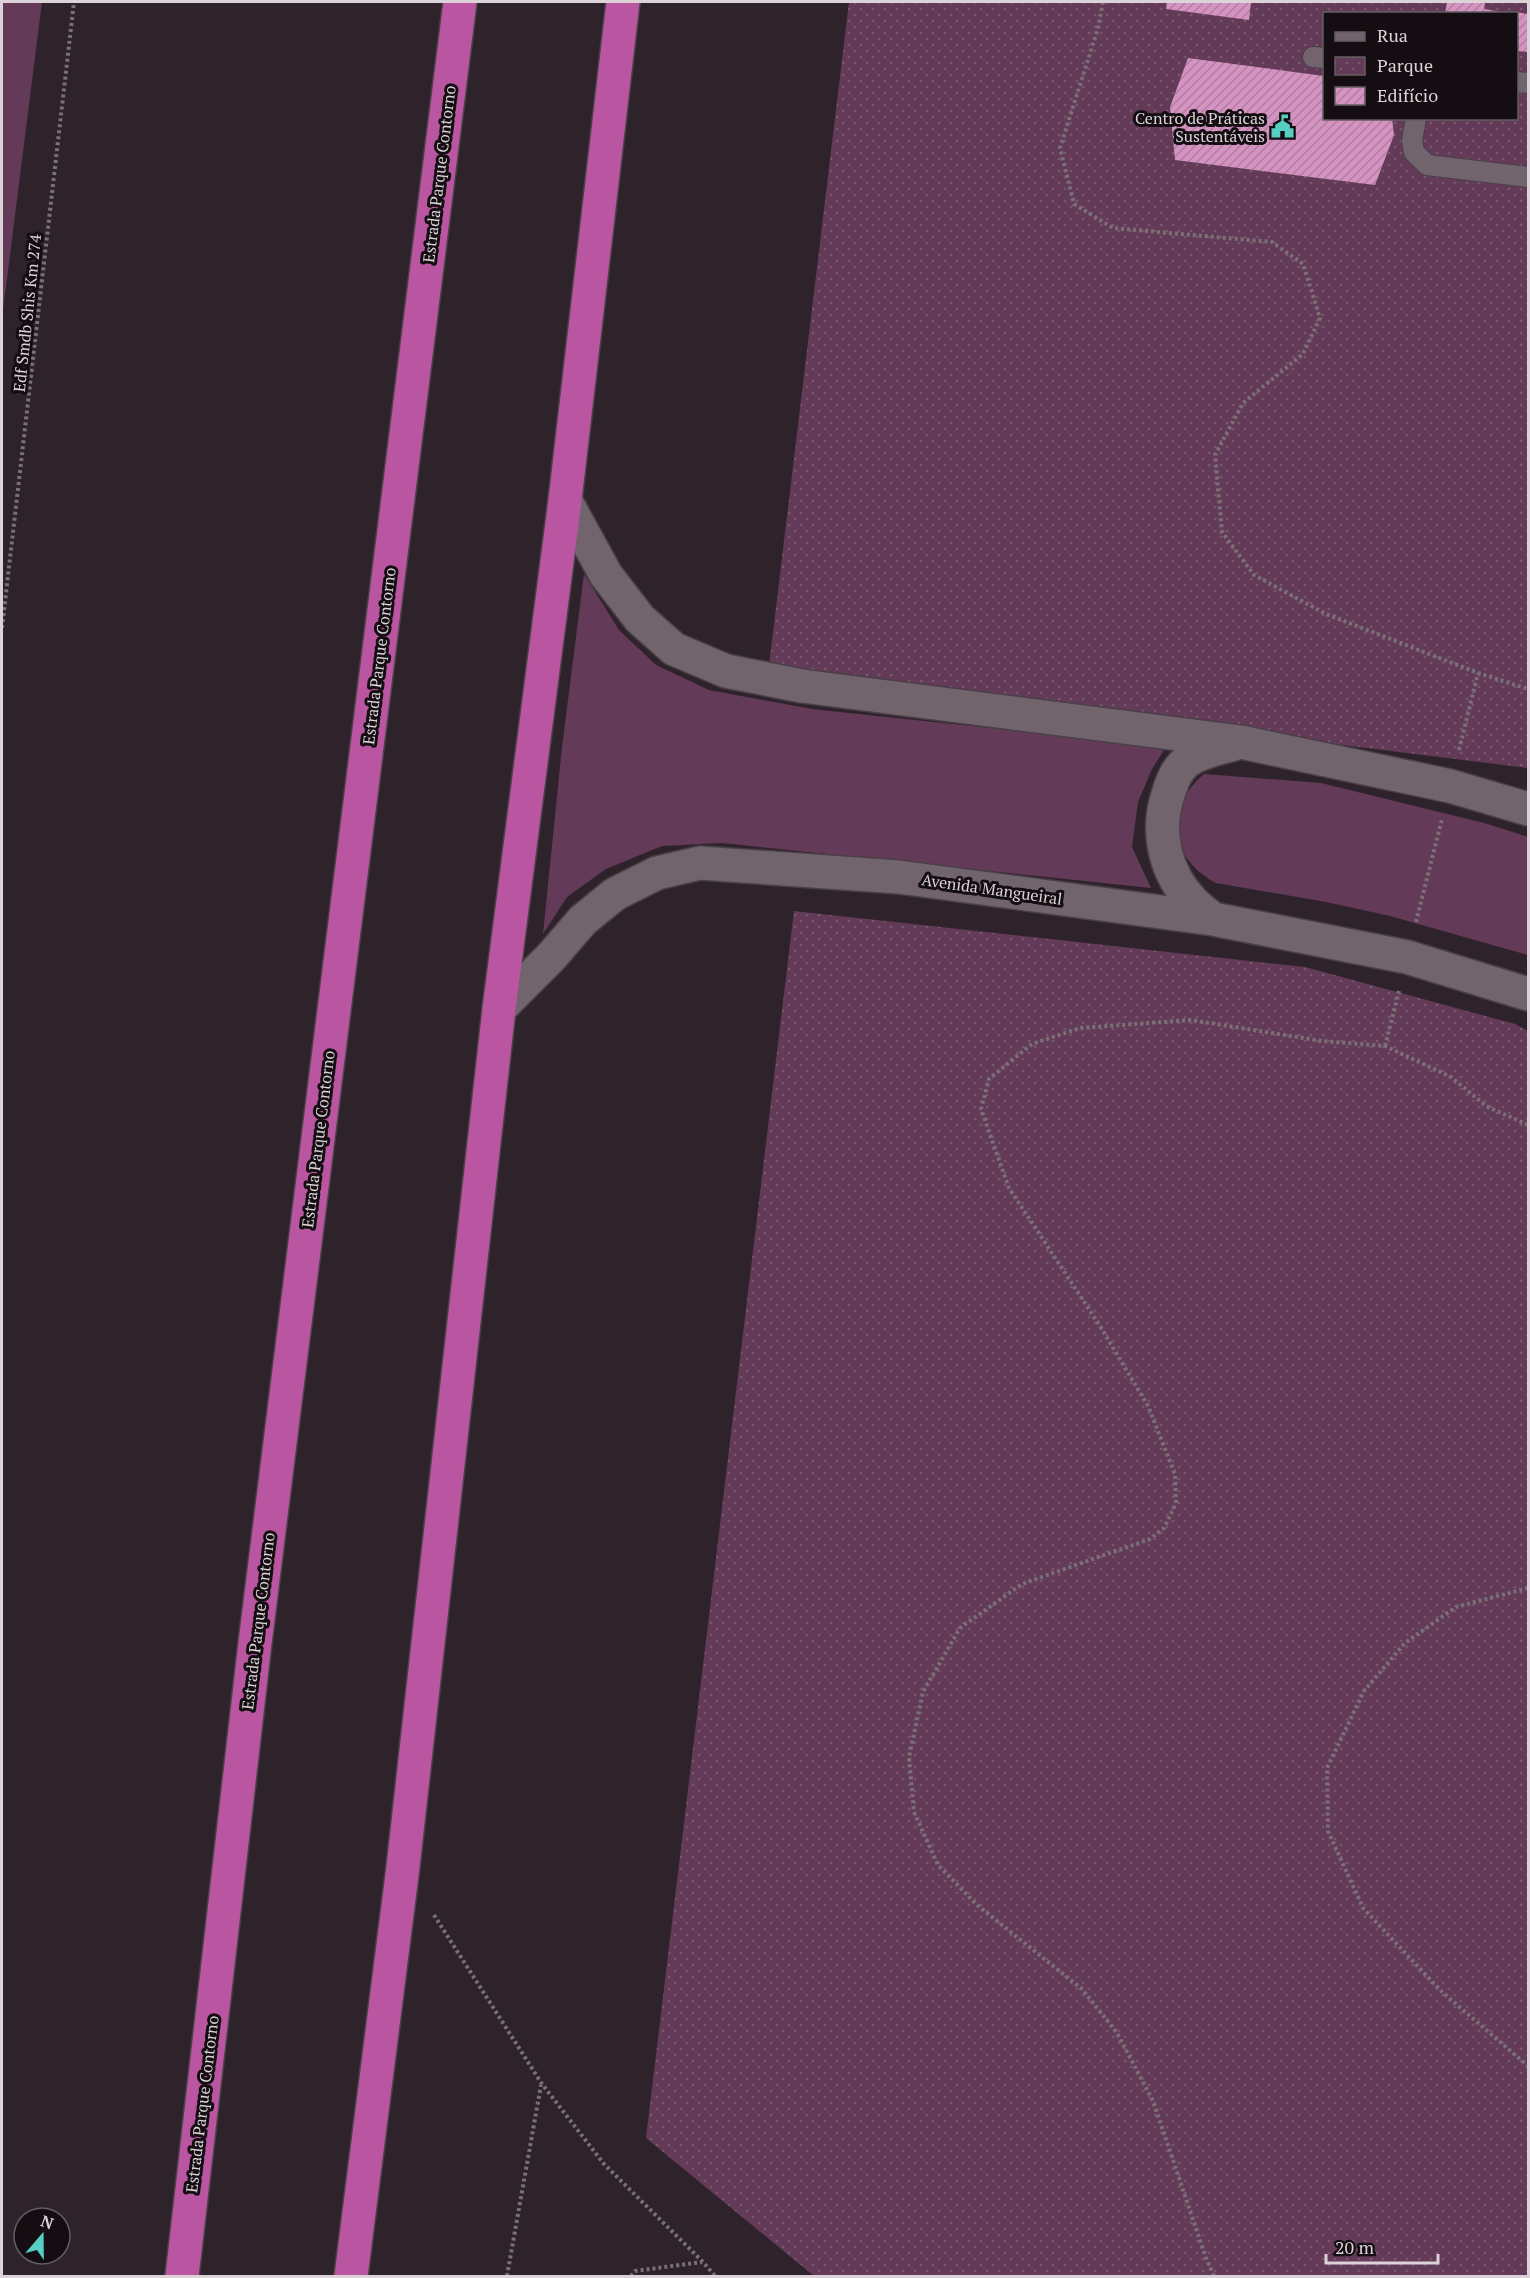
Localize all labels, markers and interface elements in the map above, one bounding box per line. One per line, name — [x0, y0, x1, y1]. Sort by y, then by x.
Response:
legend — [1323, 12, 1518, 120]
text: Rua — [1377, 23, 1408, 47]
text: Parque — [1377, 53, 1433, 77]
text: Edifício — [1377, 83, 1438, 107]
street label: Estrada Parque Contorno — [417, 84, 461, 264]
place label: Centro de Práticas Sustentáveis — [1135, 107, 1265, 147]
public building icon: Centro de Práticas Sustentáveis — [1270, 114, 1296, 140]
street label: Edf Smdb Shis Km 274 — [8, 232, 46, 393]
street label: Estrada Parque Contorno — [357, 566, 401, 746]
street label: Avenida Mangueiral — [920, 868, 1064, 910]
street label: Estrada Parque Contorno — [296, 1049, 340, 1229]
street label: Estrada Parque Contorno — [236, 1531, 280, 1711]
street label: Estrada Parque Contorno — [180, 2014, 224, 2194]
north arrow — [12, 2206, 72, 2266]
text: N — [38, 2209, 57, 2234]
scale bar — [1326, 2227, 1438, 2265]
text: 20 m — [1335, 2235, 1375, 2259]

